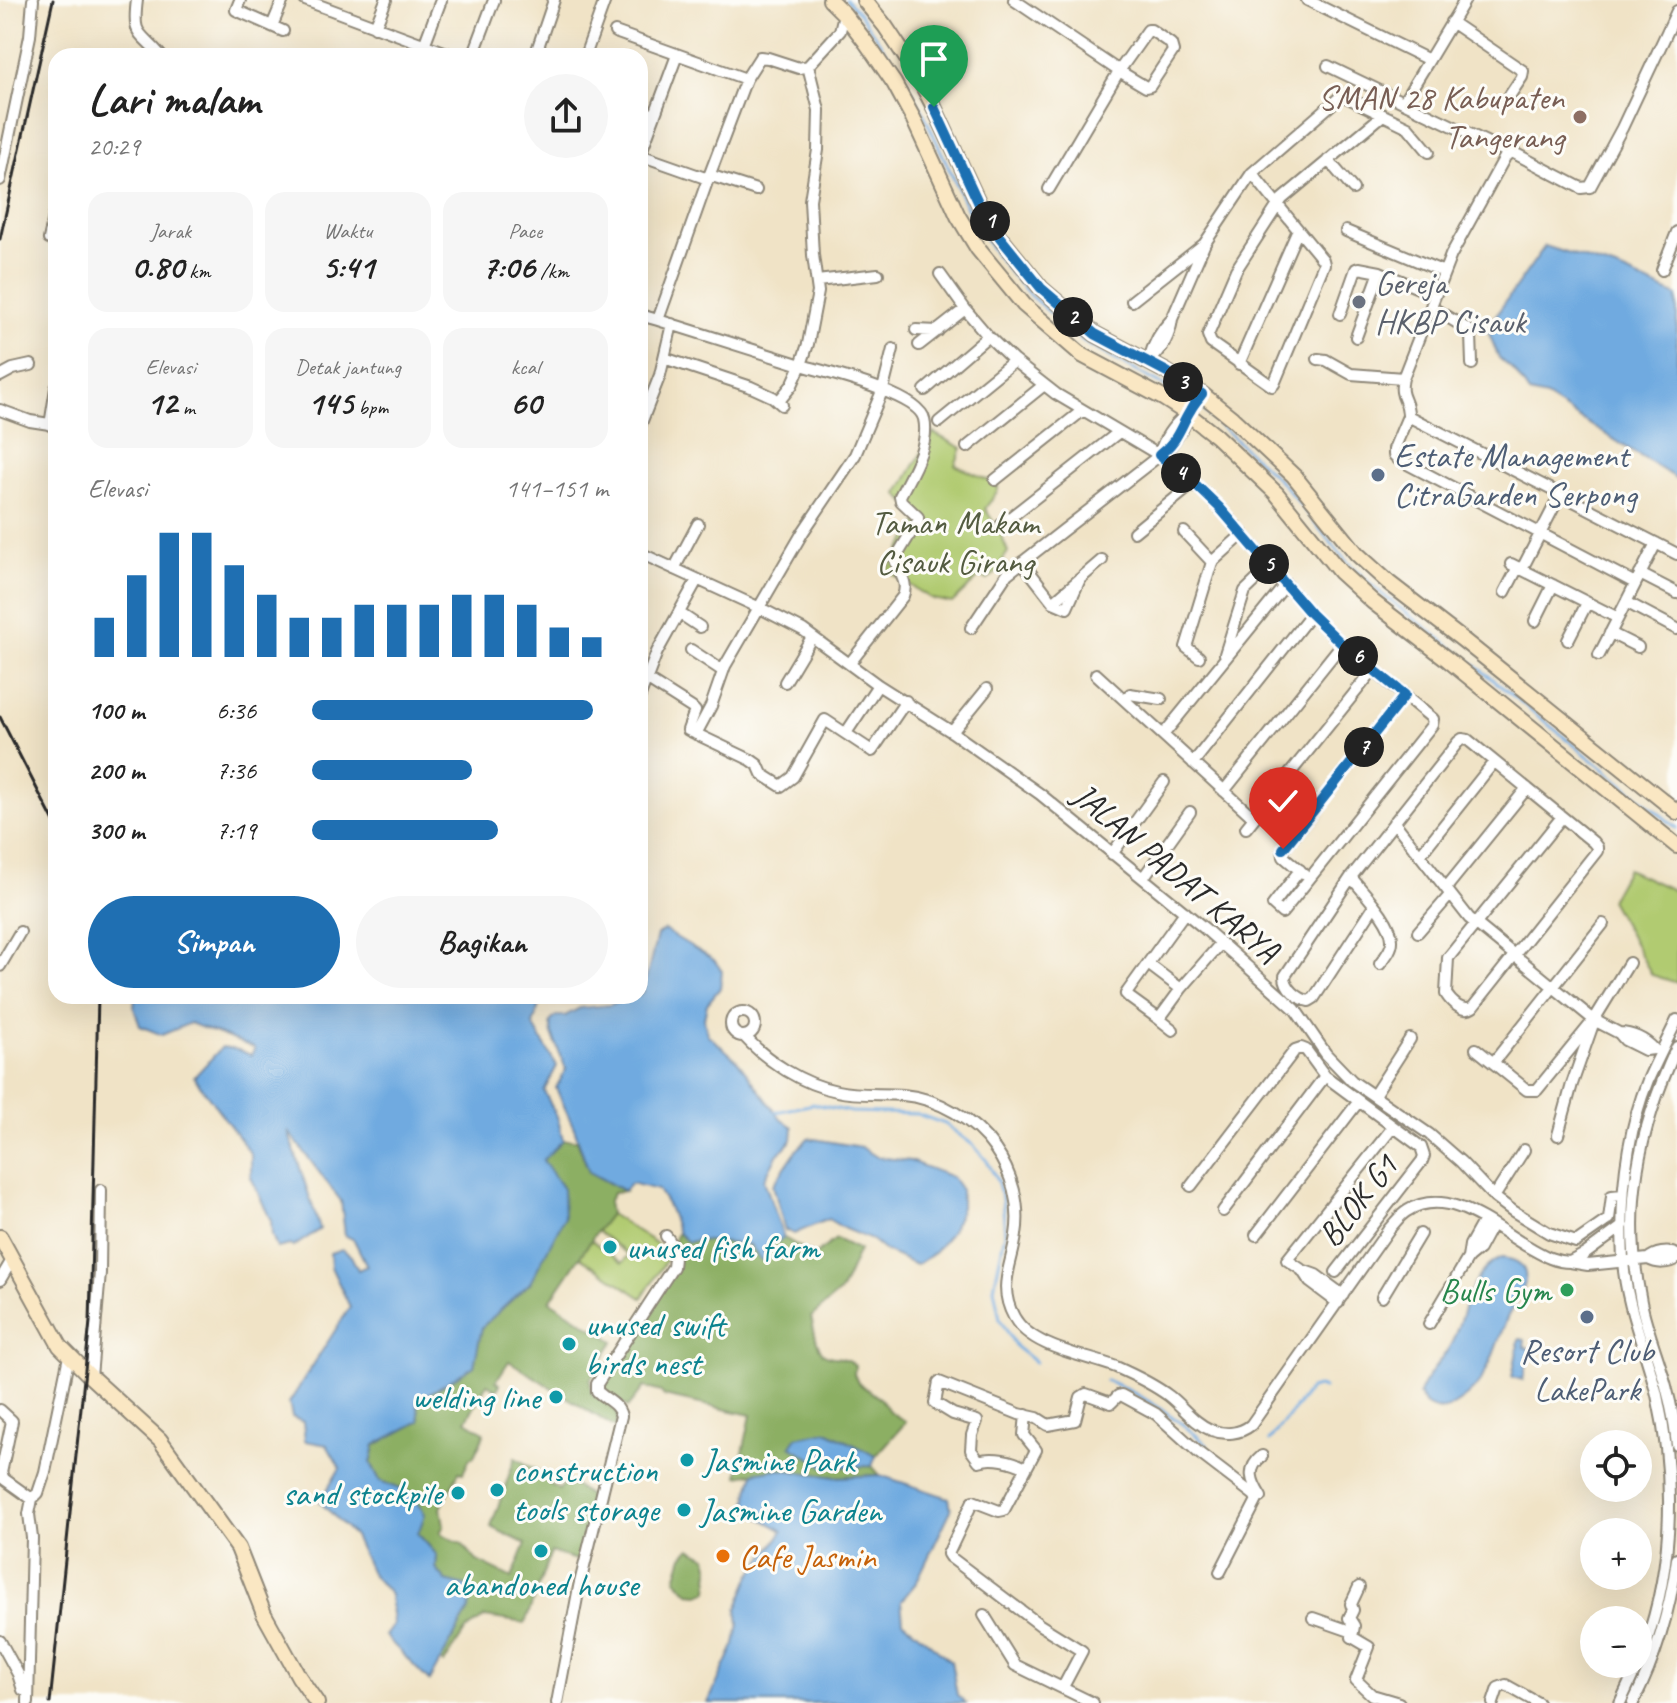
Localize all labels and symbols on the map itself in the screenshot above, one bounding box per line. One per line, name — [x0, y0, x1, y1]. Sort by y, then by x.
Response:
pin — [900, 25, 968, 107]
place label: SMAN 28 Kabupaten Tangerang — [1318, 76, 1567, 158]
marker: SMAN 28 Kabupaten Tangerang — [1571, 108, 1589, 126]
pin: 1 — [970, 201, 1010, 241]
place label: Gereja HKBP Cisauk — [1375, 261, 1528, 343]
marker: Gereja HKBP Cisauk — [1350, 293, 1368, 311]
pin: 2 — [1053, 297, 1093, 337]
pin: 3 — [1163, 362, 1203, 402]
place label: Estate Management CitraGarden Serpong — [1394, 434, 1639, 516]
pin: 4 — [1161, 453, 1201, 493]
marker: Estate Management CitraGarden Serpong — [1369, 466, 1387, 484]
park label: Taman Makam Cisauk Girang — [871, 501, 1042, 583]
pin: 5 — [1249, 544, 1289, 584]
pin: 6 — [1338, 636, 1378, 676]
pin: 7 — [1344, 727, 1384, 767]
pin — [1249, 767, 1317, 849]
street label: JALAN PADAT KARYA — [1063, 772, 1290, 972]
street label: BLOK G1 — [1308, 1144, 1408, 1255]
place label: unused fish farm — [626, 1226, 822, 1269]
marker: unused fish farm — [601, 1238, 619, 1256]
place label: Bulls Gym — [1440, 1269, 1553, 1312]
marker: Bulls Gym — [1558, 1281, 1576, 1299]
place label: unused swift birds nest — [585, 1303, 728, 1385]
marker: Resort Club LakePark — [1578, 1308, 1596, 1326]
place label: Resort Club LakePark — [1520, 1329, 1656, 1411]
marker: unused swift birds nest — [560, 1335, 578, 1353]
place label: welding line — [412, 1376, 543, 1419]
marker: welding line — [547, 1388, 565, 1406]
place label: Jasmine Park — [701, 1439, 858, 1482]
place label: construction tools storage — [513, 1449, 661, 1531]
marker: Jasmine Park — [678, 1451, 696, 1469]
place label: sand stockpile — [283, 1472, 445, 1515]
marker: construction tools storage — [488, 1481, 506, 1499]
marker: sand stockpile — [449, 1484, 467, 1502]
place label: Jasmine Garden — [698, 1489, 883, 1532]
marker: Jasmine Garden — [675, 1501, 693, 1519]
place label: Cafe Jasmin — [739, 1535, 877, 1578]
marker: abandoned house — [532, 1542, 550, 1560]
marker: Cafe Jasmin — [714, 1547, 732, 1565]
place label: abandoned house — [444, 1563, 641, 1606]

